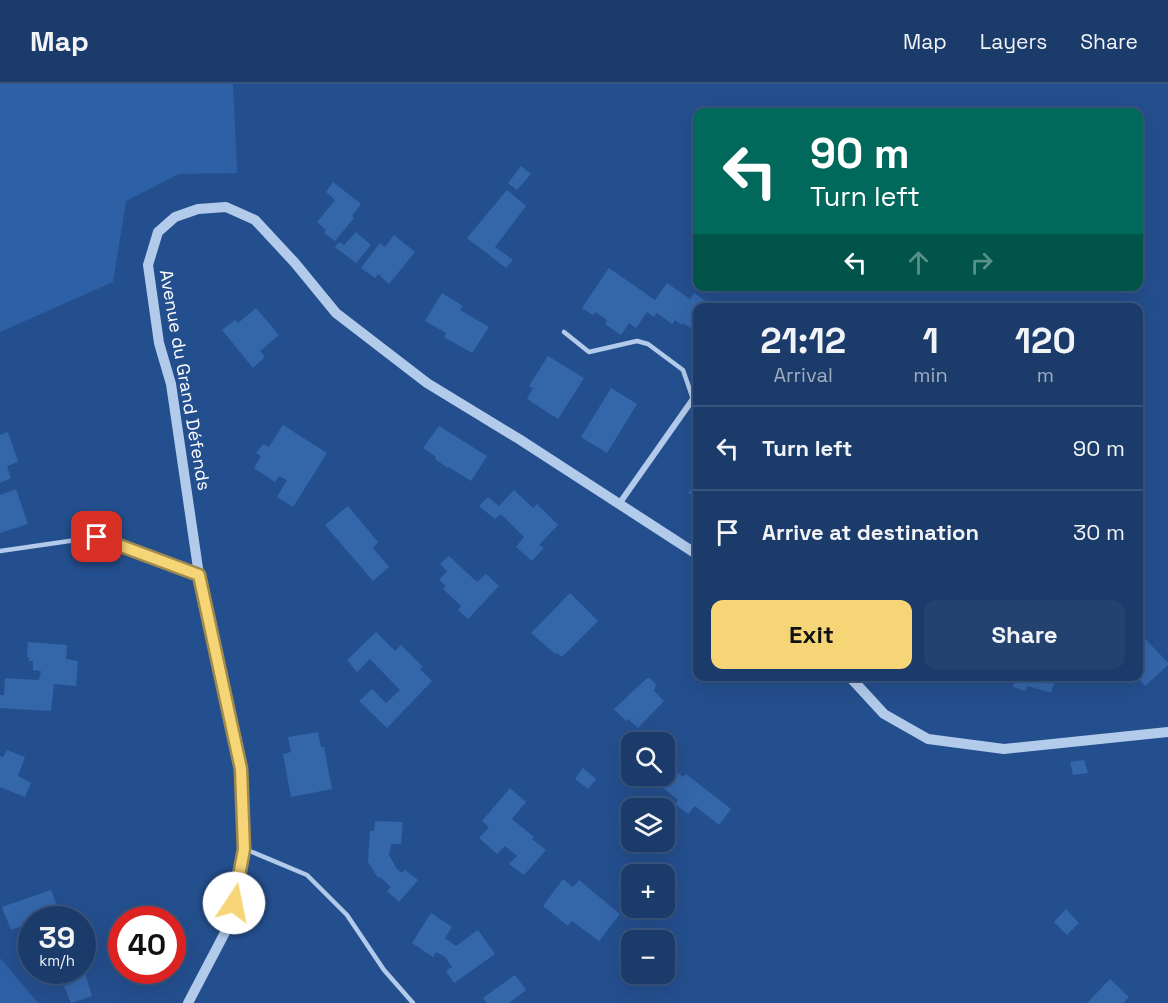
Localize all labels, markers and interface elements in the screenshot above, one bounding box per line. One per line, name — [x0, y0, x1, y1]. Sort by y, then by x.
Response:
text: Map — [30, 23, 89, 59]
text: Map — [903, 28, 947, 55]
text: Layers — [980, 28, 1047, 55]
text: Share — [1080, 28, 1138, 55]
text: 90 m — [810, 127, 910, 180]
icon: left — [711, 132, 789, 210]
text: Turn left — [810, 179, 920, 214]
icon: left — [839, 246, 872, 279]
icon: ahead — [902, 246, 935, 279]
icon: right — [965, 246, 998, 279]
street label: Avenue du Grand Défends — [155, 268, 216, 492]
text: 21:12 — [760, 318, 846, 364]
text: 1 — [922, 318, 939, 364]
text: 120 — [1015, 318, 1076, 364]
text: Arrival — [773, 362, 833, 388]
text: min — [913, 362, 948, 388]
text: m — [1037, 362, 1054, 388]
icon: left — [711, 432, 744, 465]
text: Turn left — [762, 434, 852, 462]
text: 90 m — [1073, 434, 1125, 462]
pin — [71, 511, 122, 562]
icon: arrive — [711, 516, 744, 549]
text: Arrive at destination — [762, 518, 979, 546]
text: 30 m — [1073, 518, 1125, 546]
icon: arrive — [80, 520, 113, 553]
button: Exit — [711, 600, 912, 669]
button: Share — [924, 600, 1125, 669]
map controls — [621, 732, 675, 984]
button: search — [621, 732, 675, 786]
button: layers — [621, 798, 675, 852]
button: + — [621, 864, 675, 918]
position arrow — [202, 871, 266, 935]
speed limit sign: 40 — [108, 906, 186, 984]
text: 39 — [39, 918, 75, 957]
button: − — [621, 930, 675, 984]
text: km/h — [39, 951, 75, 970]

